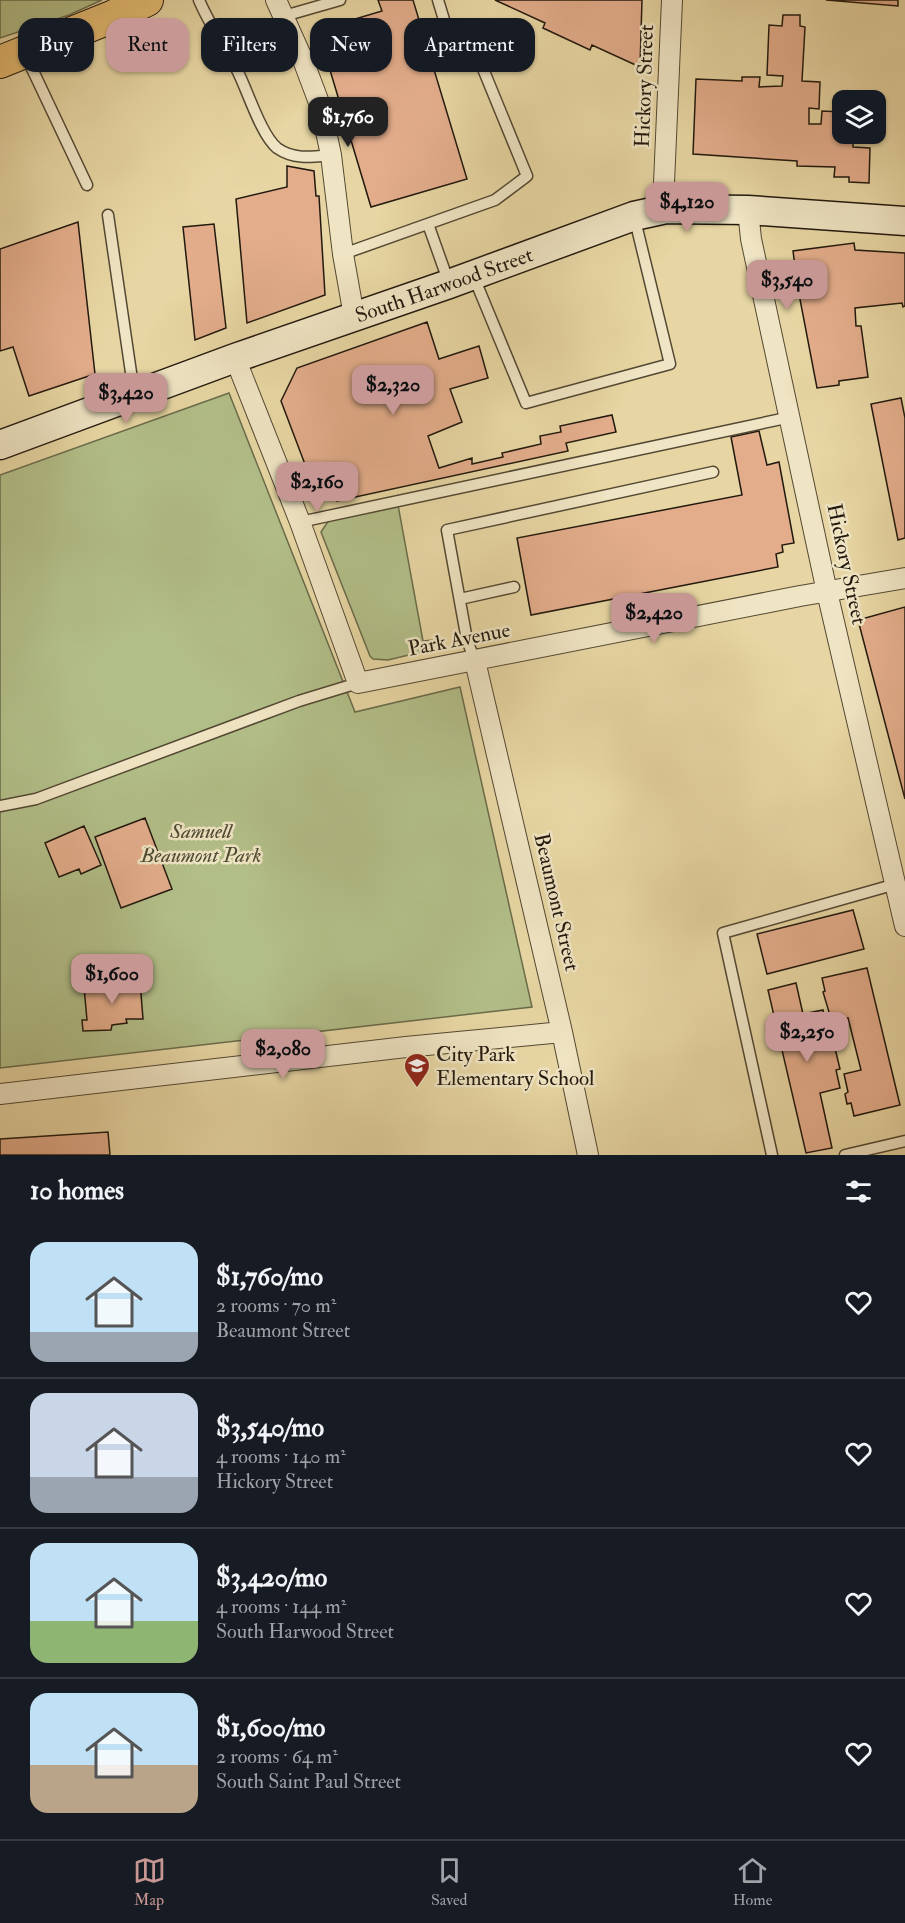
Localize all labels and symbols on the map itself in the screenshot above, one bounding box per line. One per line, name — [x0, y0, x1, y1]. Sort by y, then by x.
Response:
street label: Hickory Street — [629, 24, 660, 148]
pin: $1,760 — [299, 97, 397, 148]
pin: $4,120 — [638, 182, 736, 233]
street label: South Harwood Street — [352, 241, 537, 329]
pin: $3,540 — [738, 260, 836, 311]
pin: $2,320 — [344, 365, 442, 416]
pin: $3,420 — [77, 373, 175, 424]
pin: $2,160 — [268, 462, 366, 513]
street label: Hickory Street — [821, 501, 873, 627]
pin: $2,420 — [605, 593, 703, 644]
street label: Park Avenue — [406, 616, 513, 663]
park label: Samuell Beaumont Park — [139, 818, 262, 869]
street label: Beaumont Street — [528, 830, 586, 974]
pin: $1,600 — [63, 954, 161, 1005]
pin: $2,250 — [758, 1012, 856, 1063]
pin: $2,080 — [234, 1029, 332, 1080]
place label: City Park Elementary School — [436, 1041, 595, 1092]
school or university icon: City Park Elementary School — [402, 1051, 432, 1089]

